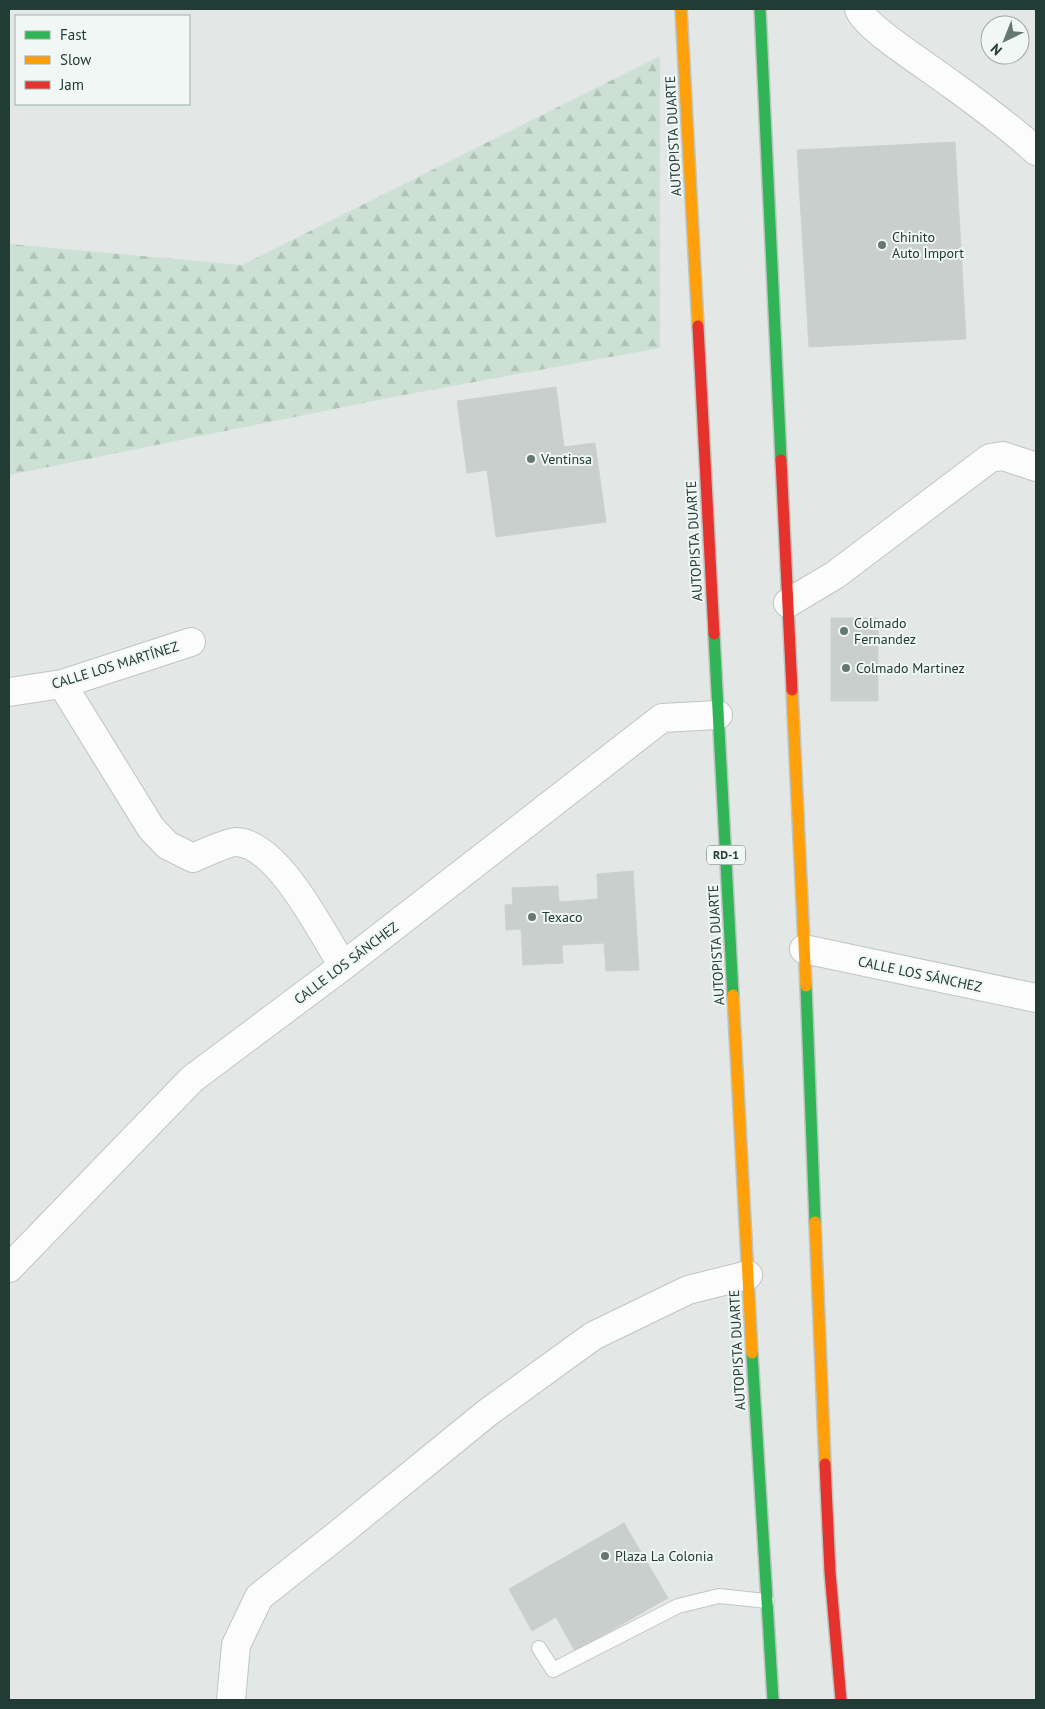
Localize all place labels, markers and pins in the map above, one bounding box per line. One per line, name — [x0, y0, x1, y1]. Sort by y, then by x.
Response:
place label: Chinito Auto Import — [892, 228, 964, 262]
marker: Chinito Auto Import — [876, 239, 888, 251]
place label: Ventinsa — [540, 450, 592, 468]
marker: Ventinsa — [525, 453, 537, 465]
place label: Colmado Fernandez — [854, 614, 916, 648]
marker: Colmado Fernandez — [838, 625, 850, 637]
place label: Colmado Martinez — [856, 659, 965, 677]
marker: Colmado Martinez — [840, 662, 852, 674]
place label: Texaco — [542, 908, 582, 926]
marker: Texaco — [526, 911, 538, 923]
place label: Plaza La Colonia — [615, 1547, 713, 1565]
marker: Plaza La Colonia — [599, 1550, 611, 1562]

